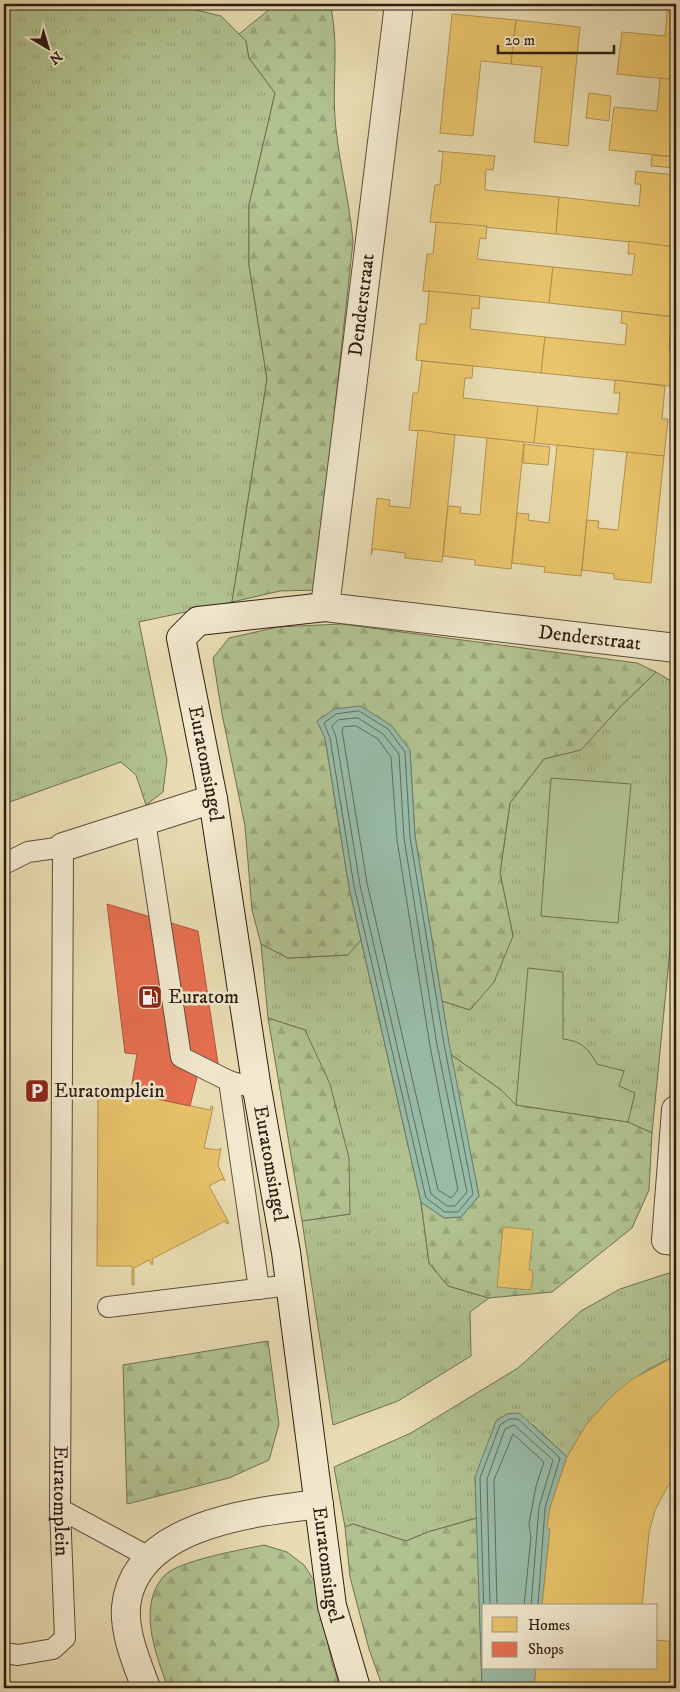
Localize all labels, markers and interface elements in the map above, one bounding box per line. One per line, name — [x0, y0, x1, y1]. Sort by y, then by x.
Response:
north arrow — [22, 22, 72, 72]
scale bar — [498, 22, 614, 54]
text: 20 m — [505, 31, 535, 50]
text: N — [45, 47, 65, 68]
street label: Denderstraat — [343, 252, 381, 358]
street label: Denderstraat — [537, 620, 642, 656]
street label: Euratomsingel — [182, 704, 229, 823]
fuel station icon: Euratom — [137, 984, 163, 1010]
place label: Euratom — [168, 985, 239, 1010]
parking icon: Euratomplein — [24, 1078, 50, 1104]
place label: Euratomplein — [54, 1079, 165, 1104]
street label: Euratomsingel — [248, 1104, 293, 1223]
street label: Euratomplein — [47, 1445, 74, 1557]
street label: Euratomsingel — [307, 1505, 349, 1626]
legend — [482, 1604, 658, 1670]
text: Homes — [528, 1616, 570, 1635]
text: Shops — [528, 1640, 564, 1659]

